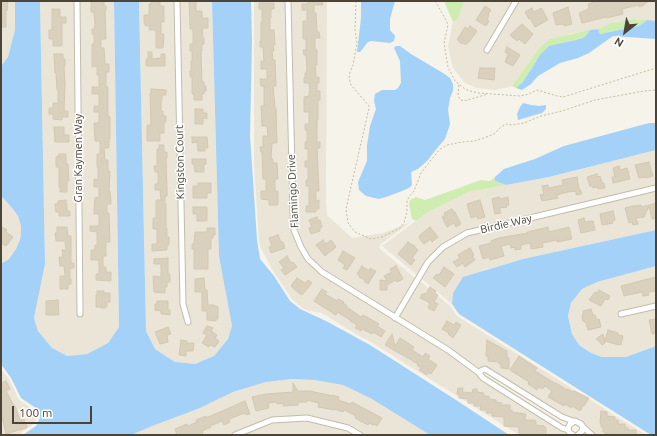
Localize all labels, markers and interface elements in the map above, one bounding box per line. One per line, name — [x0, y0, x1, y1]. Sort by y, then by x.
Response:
north arrow — [605, 12, 645, 52]
text: N — [612, 35, 625, 50]
street label: Gran Kaymen Way — [71, 114, 85, 202]
street label: Kingston Court — [173, 125, 187, 199]
street label: Flamingo Drive — [284, 154, 302, 228]
street label: Birdie Way — [479, 212, 533, 236]
scale bar — [14, 398, 94, 424]
text: 100 m — [19, 406, 52, 419]

